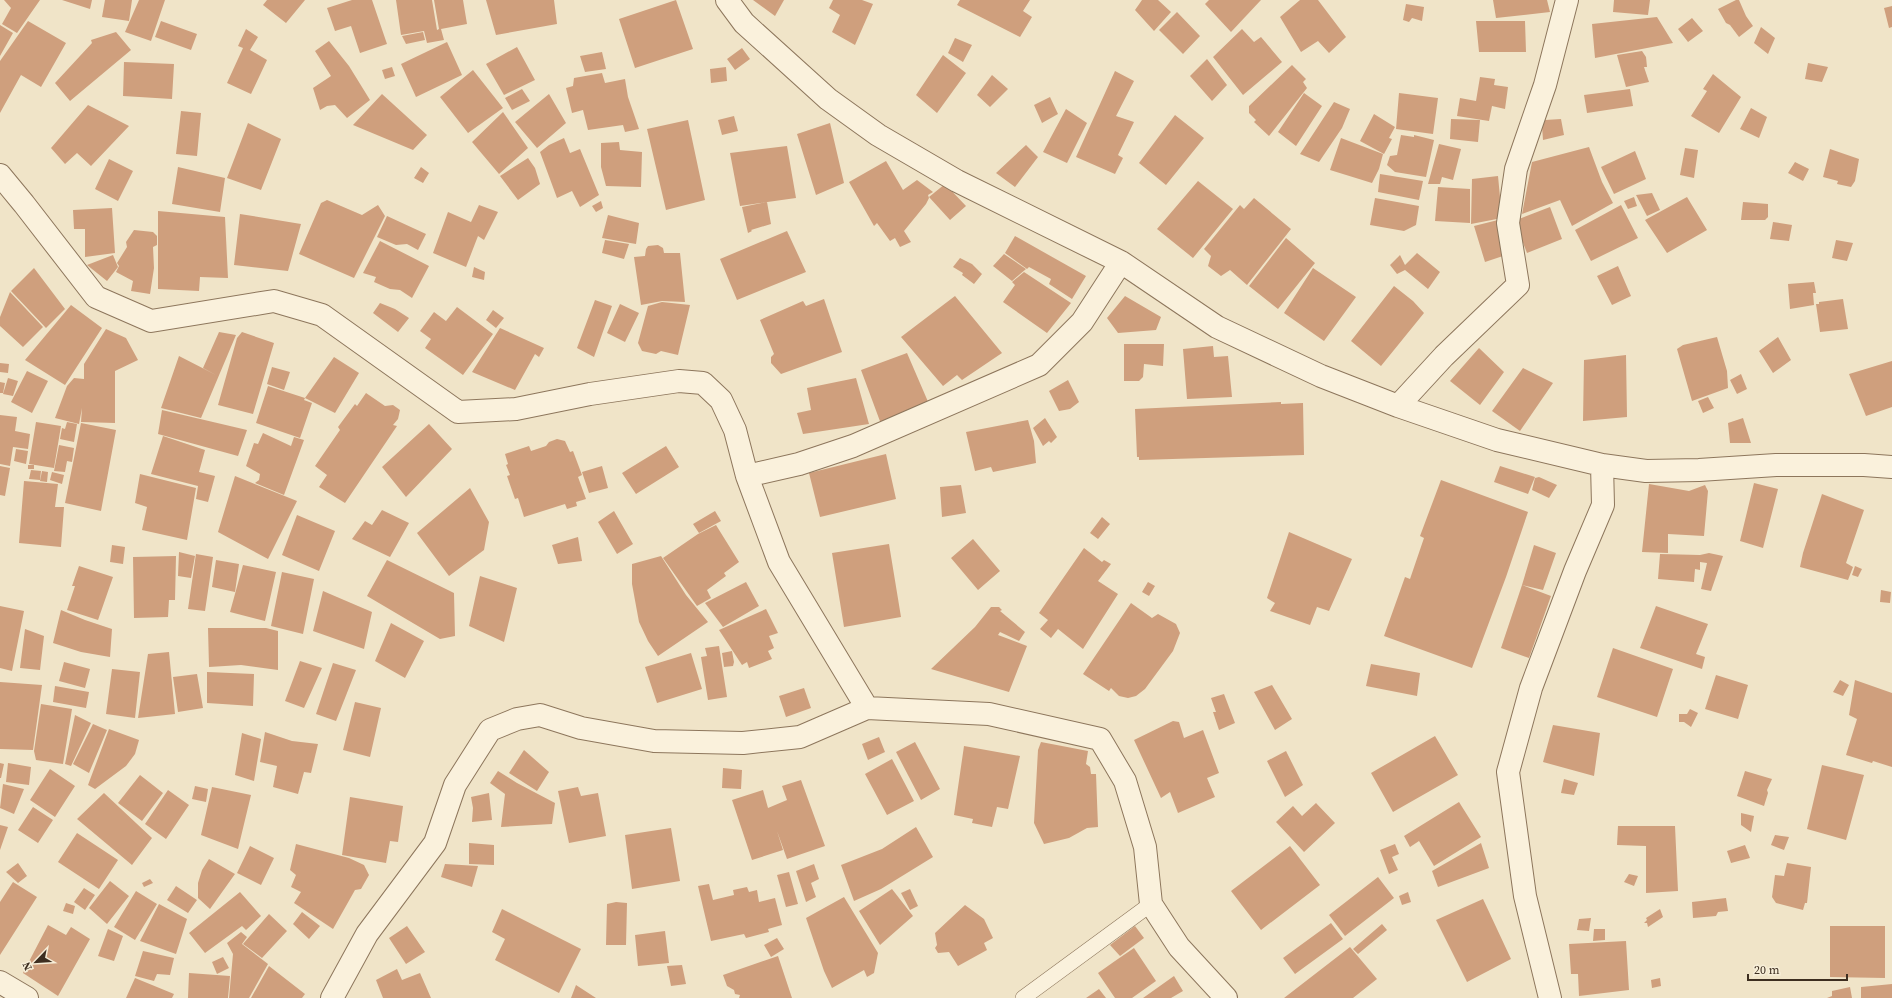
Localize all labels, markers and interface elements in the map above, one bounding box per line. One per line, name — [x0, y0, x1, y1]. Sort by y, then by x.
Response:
north arrow — [16, 942, 56, 982]
scale bar — [1748, 956, 1847, 982]
text: N — [19, 959, 36, 973]
text: 20 m — [1754, 962, 1780, 978]

